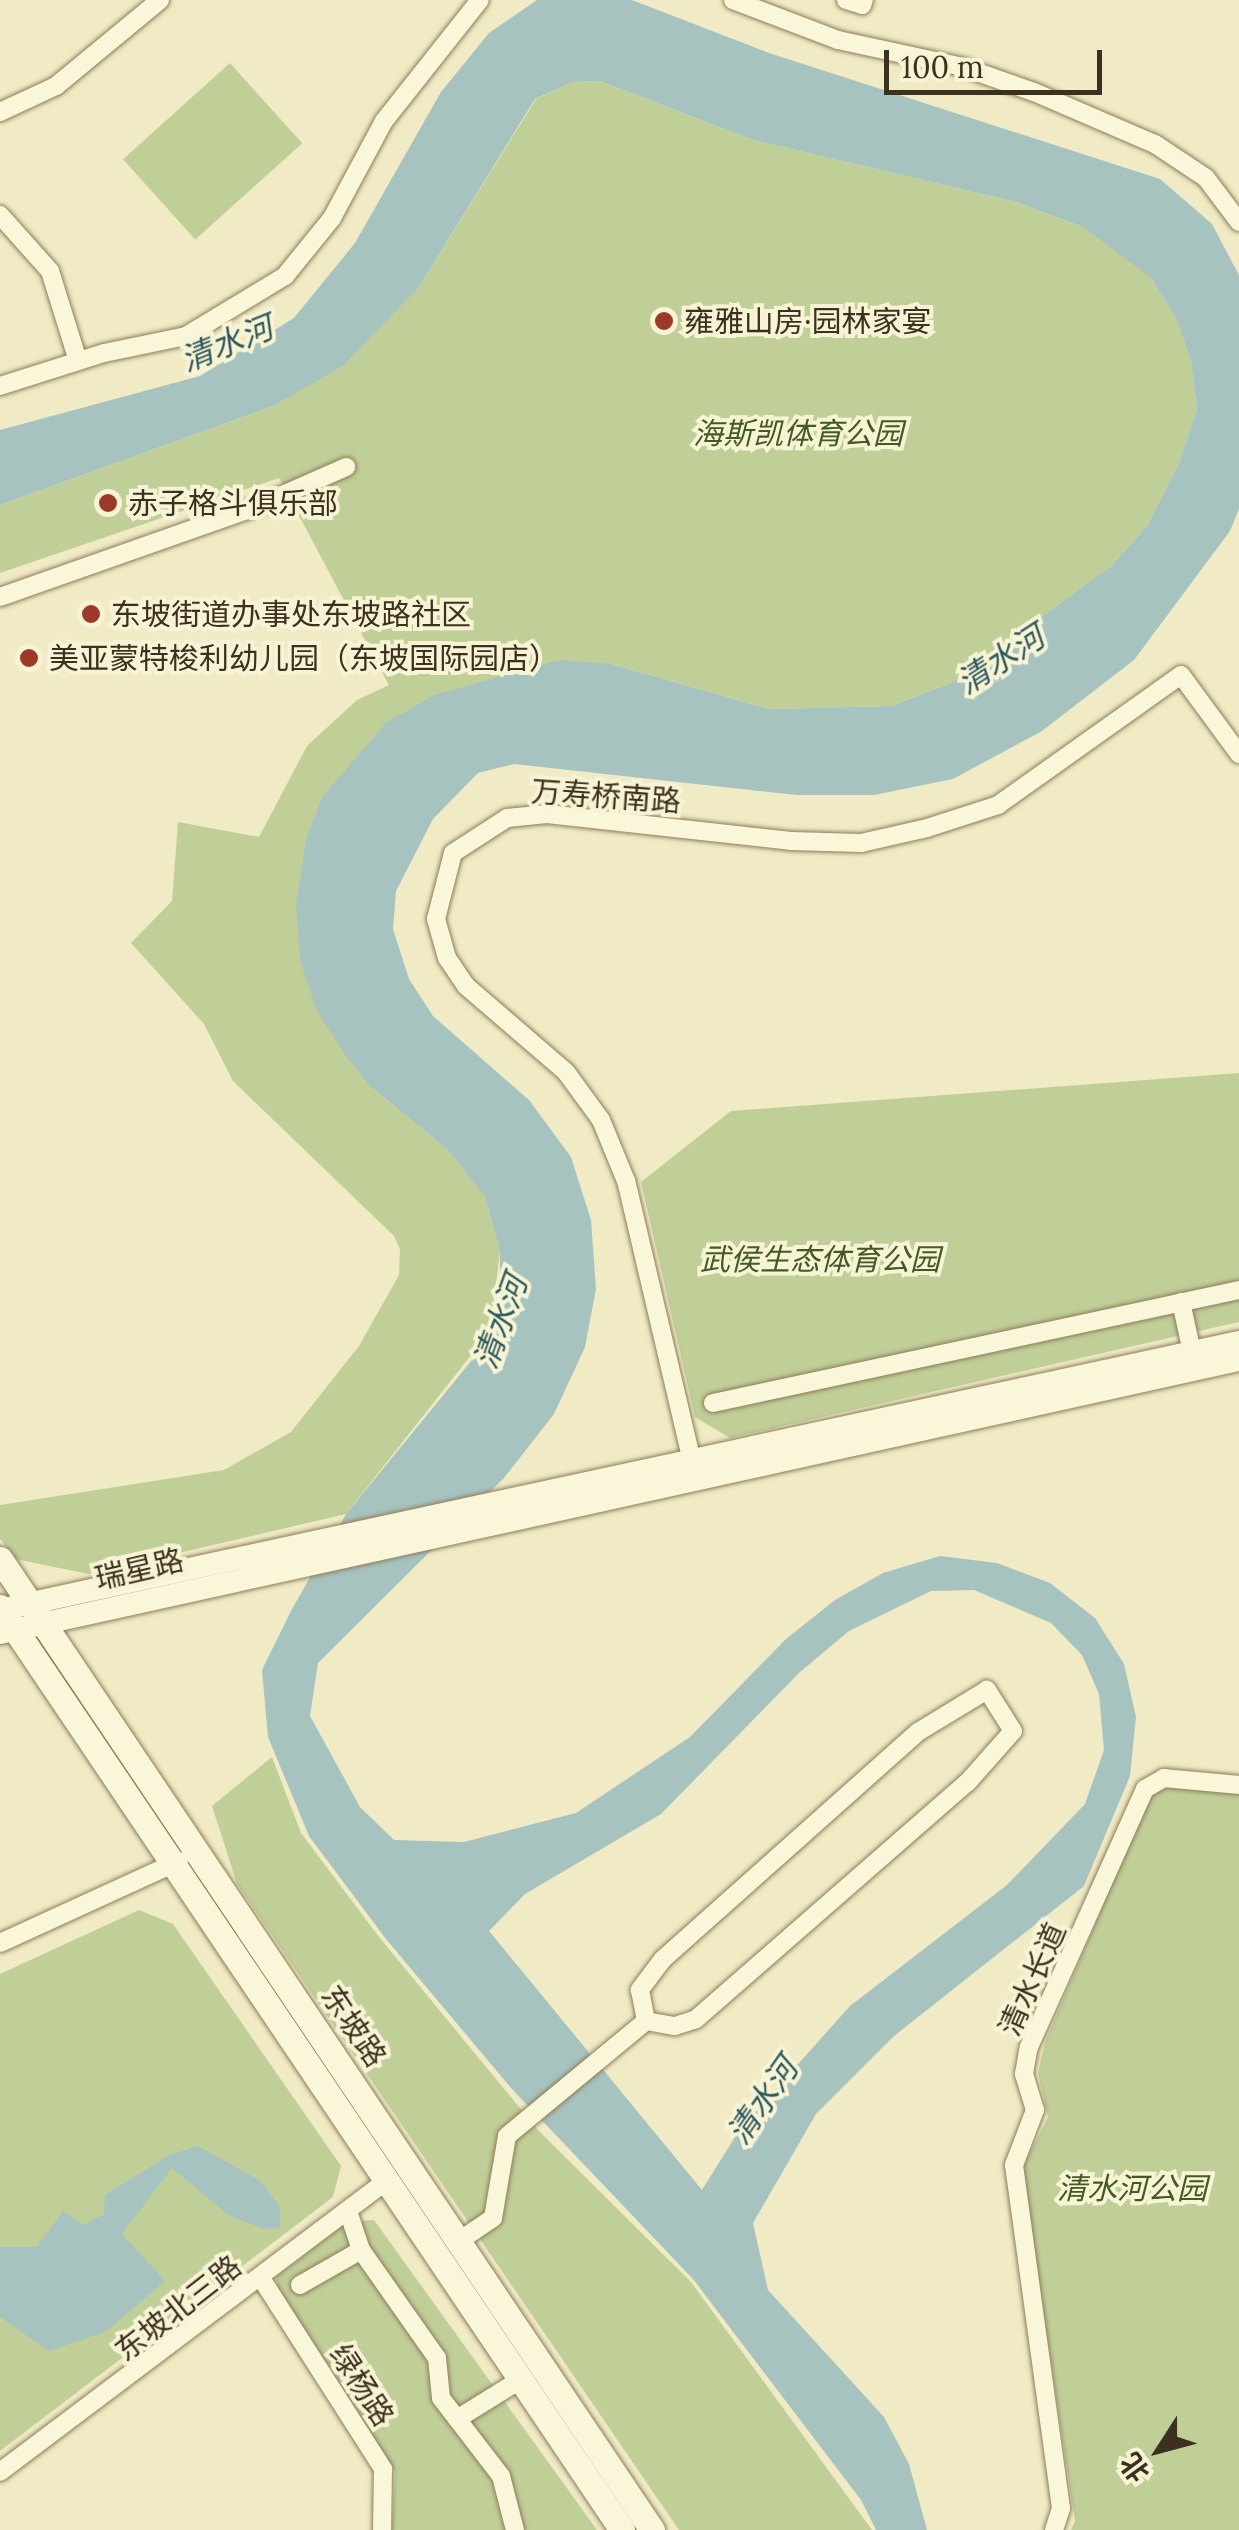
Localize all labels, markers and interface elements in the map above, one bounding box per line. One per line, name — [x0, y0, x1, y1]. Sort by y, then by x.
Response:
scale bar — [889, 30, 1106, 92]
text: 100 m — [901, 48, 984, 86]
place label: 雍雅山房·园林家宴 — [684, 303, 931, 339]
water label: 清水河 — [175, 308, 279, 380]
marker: 雍雅山房·园林家宴 — [653, 310, 675, 332]
park label: 海斯凯体育公园 — [693, 415, 903, 451]
place label: 赤子格斗俱乐部 — [128, 485, 338, 521]
marker: 赤子格斗俱乐部 — [97, 492, 119, 514]
place label: 东坡街道办事处东坡路社区 — [111, 596, 471, 632]
marker: 东坡街道办事处东坡路社区 — [80, 603, 102, 625]
water label: 清水河 — [950, 618, 1052, 702]
place label: 美亚蒙特梭利幼儿园（东坡国际园店） — [49, 640, 559, 676]
marker: 美亚蒙特梭利幼儿园（东坡国际园店） — [18, 647, 40, 669]
street label: 万寿桥南路 — [530, 773, 682, 819]
park label: 武侯生态体育公园 — [700, 1241, 940, 1277]
water label: 清水河 — [467, 1270, 535, 1374]
street label: 瑞星路 — [91, 1541, 187, 1597]
street label: 清水长道 — [991, 1917, 1073, 2041]
street label: 东坡路 — [314, 1979, 394, 2073]
water label: 清水河 — [720, 2051, 806, 2151]
park label: 清水河公园 — [1057, 2170, 1207, 2206]
street label: 东坡北三路 — [108, 2248, 248, 2368]
street label: 绿杨路 — [322, 2337, 402, 2433]
north arrow — [1109, 2400, 1209, 2500]
text: 北 — [1112, 2446, 1158, 2490]

